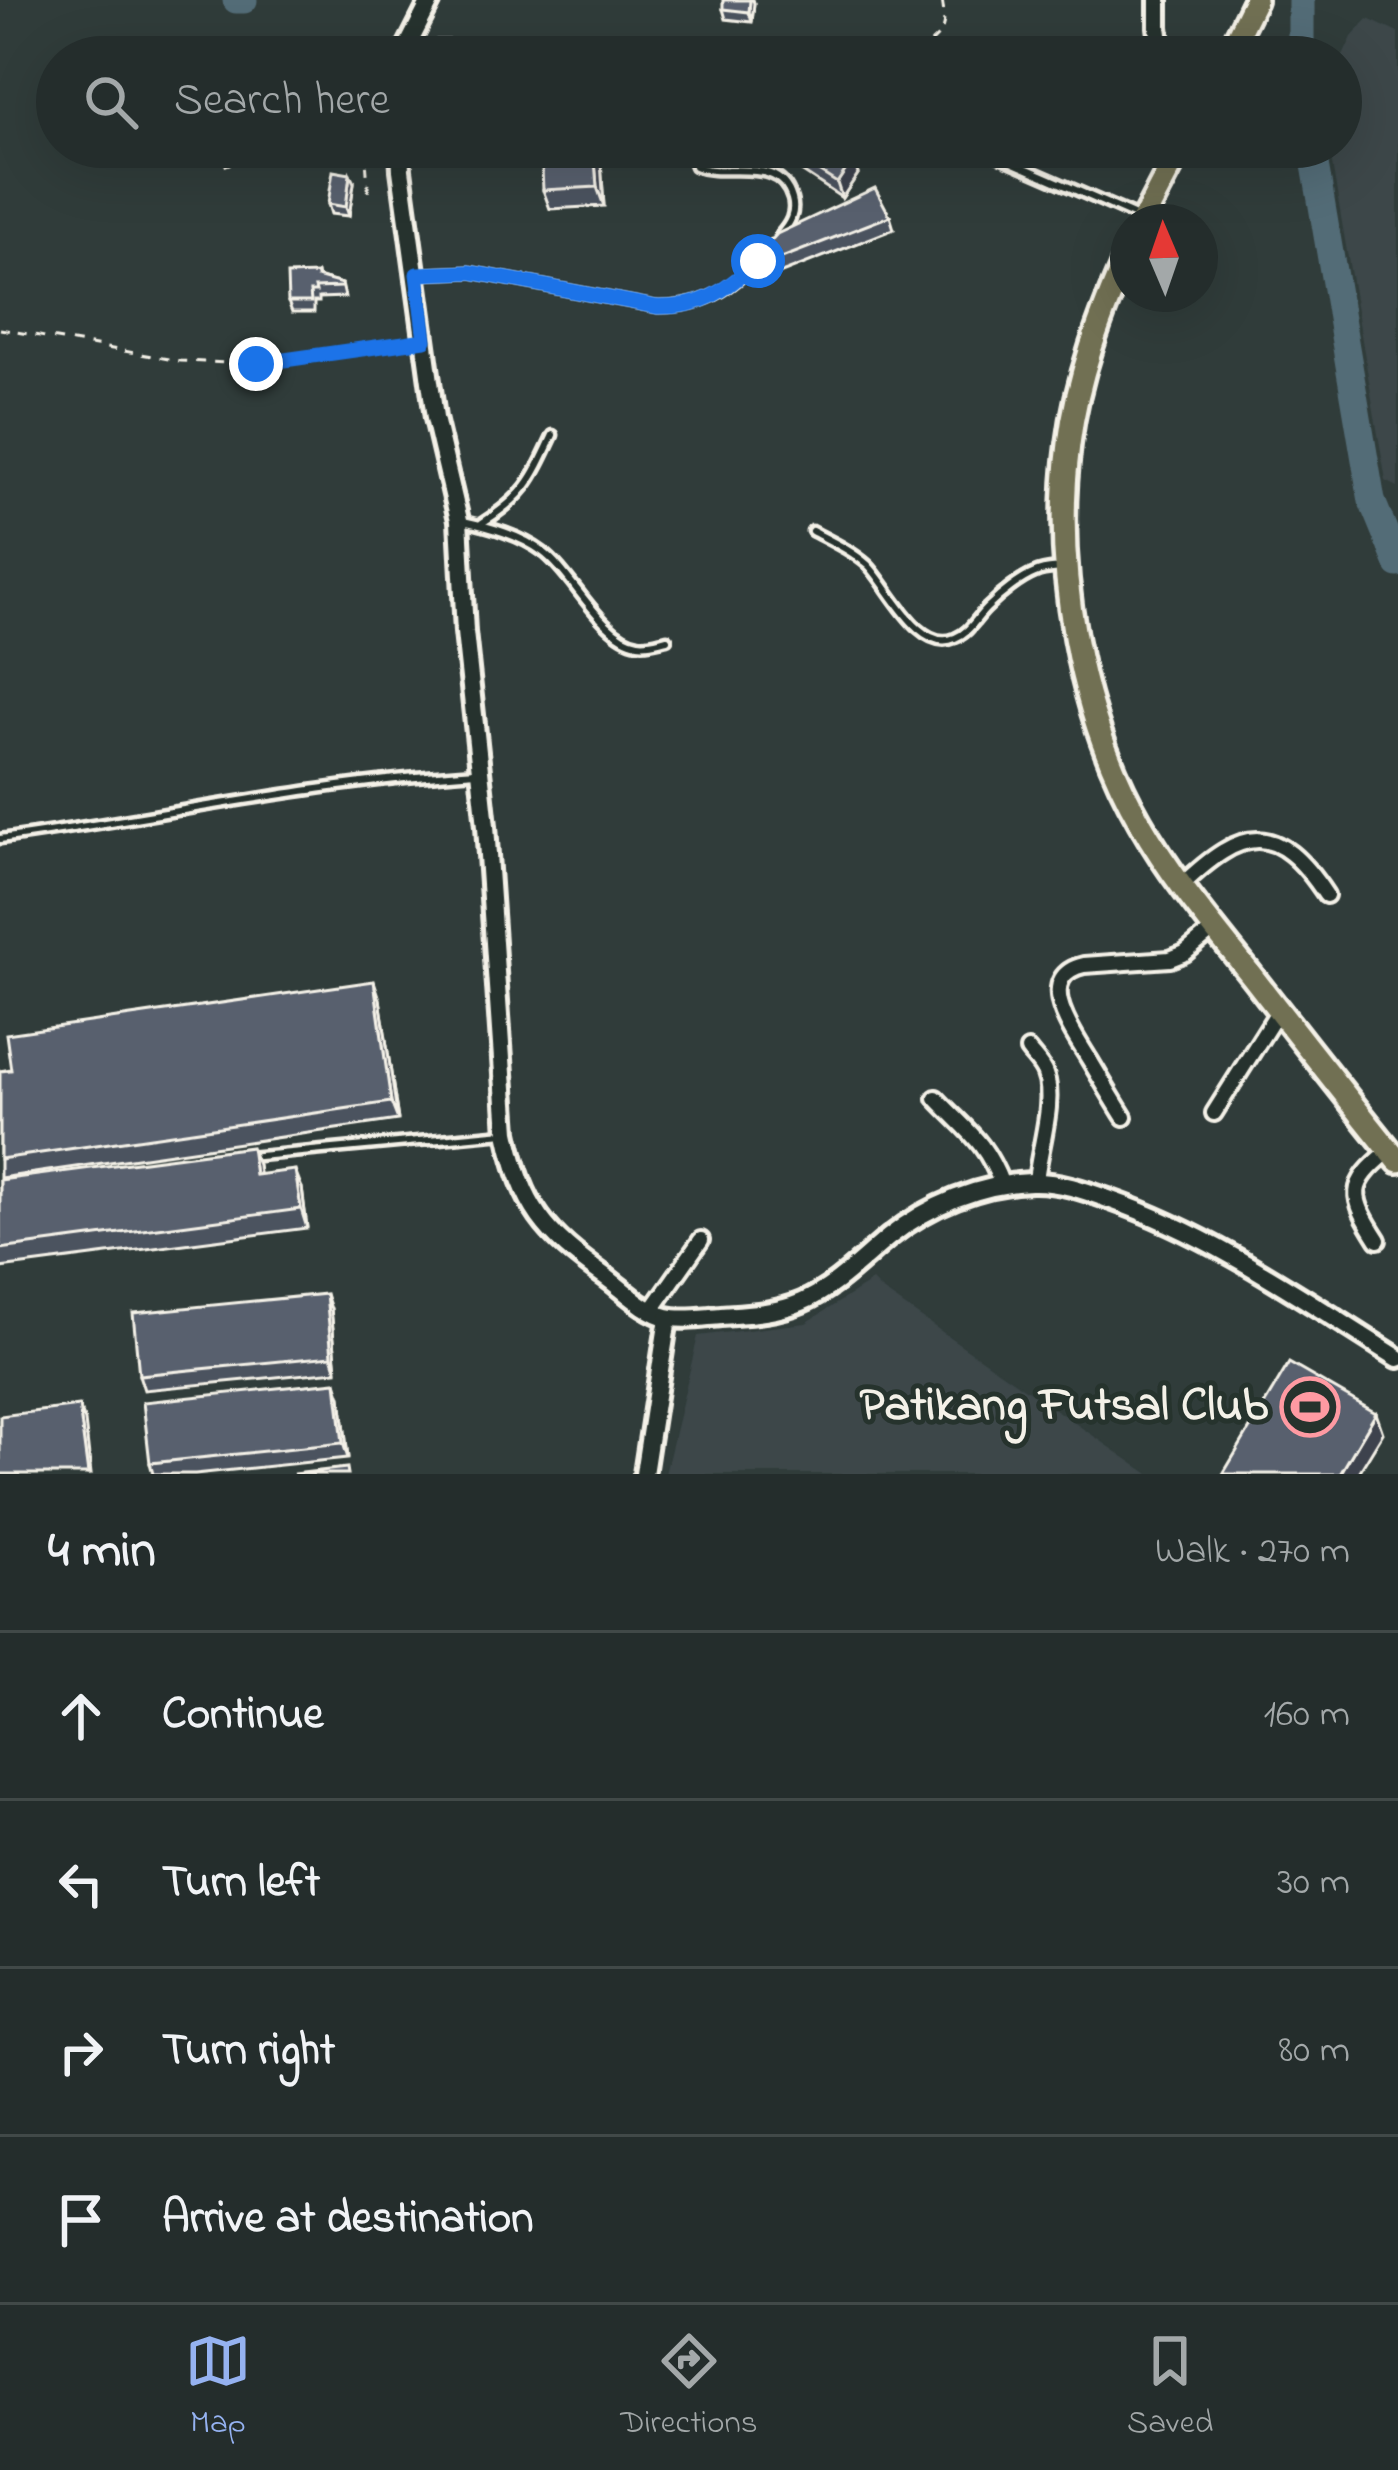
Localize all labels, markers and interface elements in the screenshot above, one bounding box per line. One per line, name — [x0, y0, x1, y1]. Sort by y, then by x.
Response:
search box — [36, 36, 1362, 168]
icon: search — [78, 69, 144, 135]
text: Search here — [174, 69, 390, 135]
north arrow — [1110, 204, 1218, 312]
route start — [731, 234, 785, 288]
route end — [229, 337, 283, 391]
place label: Patikang Futsal Club — [860, 1372, 1269, 1444]
sports icon: Patikang Futsal Club — [1279, 1376, 1341, 1438]
text: 4 min — [48, 1515, 156, 1590]
text: Walk · 270 m — [1155, 1524, 1350, 1581]
icon: ahead — [48, 1683, 114, 1749]
text: Continue — [162, 1683, 323, 1749]
text: 160 m — [1264, 1687, 1350, 1744]
icon: left — [48, 1851, 114, 1917]
text: Turn left — [162, 1851, 320, 1917]
text: 30 m — [1277, 1855, 1350, 1912]
icon: right — [48, 2019, 114, 2085]
text: Turn right — [162, 2019, 335, 2085]
text: 80 m — [1279, 2023, 1350, 2080]
icon: arrive — [48, 2187, 114, 2253]
text: Arrive at destination — [162, 2187, 533, 2253]
tab: Map — [185, 2328, 251, 2448]
tab: Directions — [620, 2328, 758, 2448]
tab: Saved — [1127, 2328, 1213, 2448]

